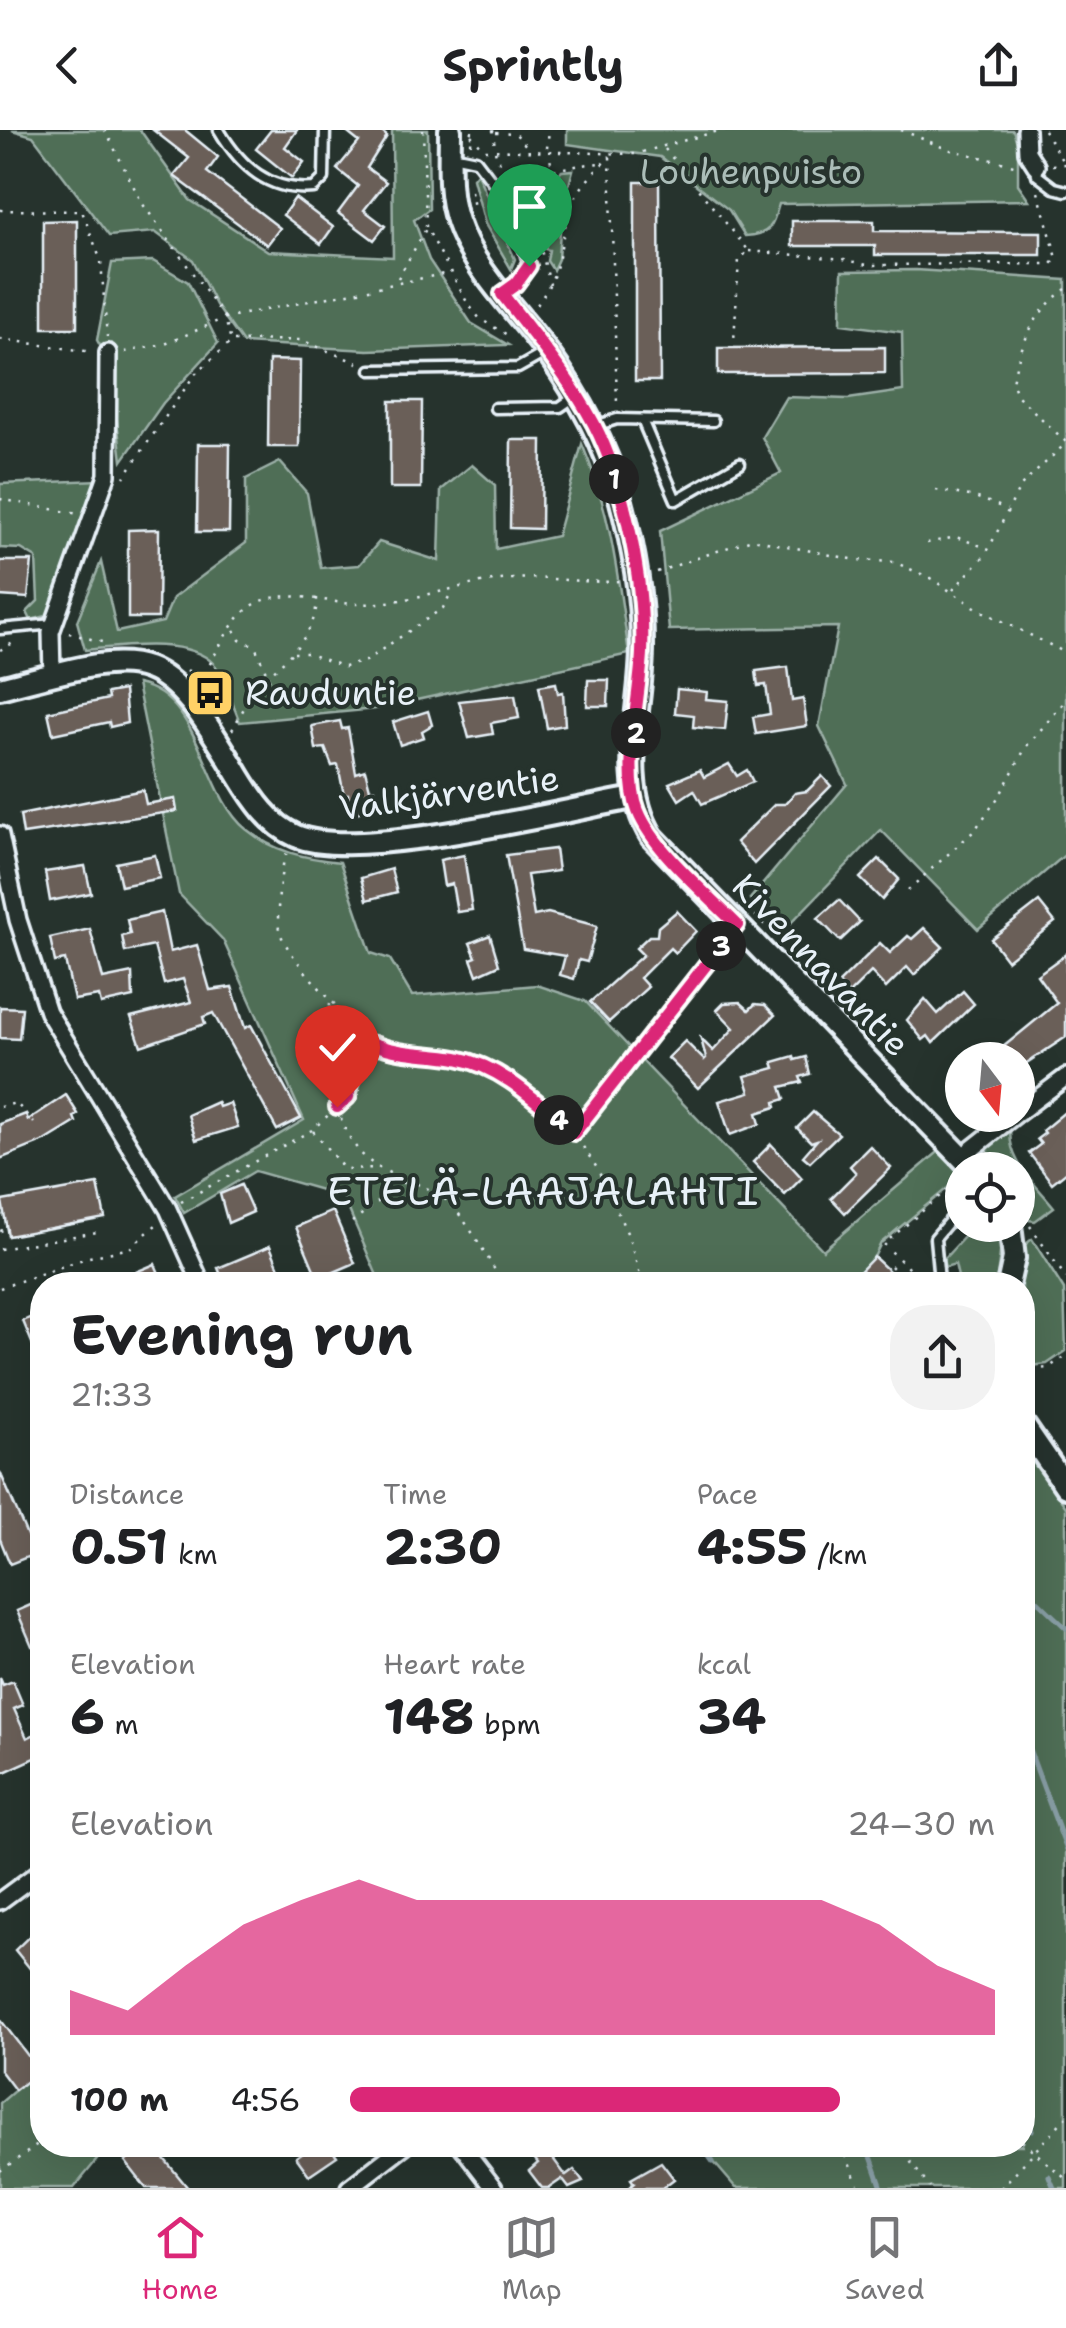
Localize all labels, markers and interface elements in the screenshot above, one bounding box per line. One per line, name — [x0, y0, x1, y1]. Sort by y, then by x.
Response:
text: Sprintly — [442, 35, 624, 95]
icon: back — [40, 38, 95, 93]
icon: share — [971, 38, 1026, 93]
park label: Louhenpuisto — [640, 148, 862, 195]
pin — [487, 164, 572, 267]
icon: arrive — [502, 179, 557, 234]
pin: 1 — [589, 454, 639, 504]
text: 1 — [608, 460, 620, 498]
bus stop icon: Rauduntie — [184, 667, 236, 719]
place label: Rauduntie — [245, 669, 416, 716]
pin: 2 — [611, 708, 661, 758]
text: 2 — [626, 714, 646, 752]
street label: Valkjärventie — [336, 754, 562, 831]
street label: Kivennavantie — [722, 863, 921, 1066]
pin: 3 — [696, 921, 746, 971]
text: 3 — [711, 927, 731, 965]
pin — [295, 1005, 380, 1108]
icon: check — [310, 1020, 365, 1075]
north arrow — [945, 1042, 1035, 1132]
map controls — [945, 1042, 1035, 1242]
pin: 4 — [534, 1095, 584, 1145]
text: 4 — [549, 1101, 569, 1139]
button: locate — [945, 1152, 1035, 1242]
district label: ETELÄ-LAAJALAHTI — [327, 1164, 761, 1218]
text: Evening run — [70, 1298, 413, 1372]
button: share — [890, 1305, 995, 1410]
text: 21:33 — [70, 1373, 153, 1416]
text: Distance — [70, 1475, 185, 1513]
text: Time — [383, 1475, 448, 1513]
text: Pace — [697, 1475, 758, 1513]
text: 0.51 — [70, 1513, 168, 1580]
text: 2:30 — [383, 1513, 502, 1580]
text: 4:55 — [697, 1513, 808, 1580]
text: km — [168, 1535, 218, 1573]
text: /km — [808, 1535, 867, 1573]
text: Elevation — [70, 1645, 195, 1683]
text: Heart rate — [383, 1645, 526, 1683]
text: kcal — [697, 1645, 751, 1683]
text: 6 — [70, 1683, 105, 1750]
text: 148 — [383, 1683, 475, 1750]
text: 34 — [697, 1683, 766, 1750]
text: m — [105, 1705, 139, 1743]
text: bpm — [475, 1705, 541, 1743]
text: Elevation — [70, 1802, 213, 1845]
text: 24–30 m — [847, 1802, 995, 1845]
text: 100 m — [70, 2078, 169, 2121]
text: 4:56 — [230, 2078, 301, 2121]
tab: Home — [142, 2210, 219, 2308]
tab: Map — [502, 2210, 562, 2308]
tab: Saved — [845, 2210, 924, 2308]

